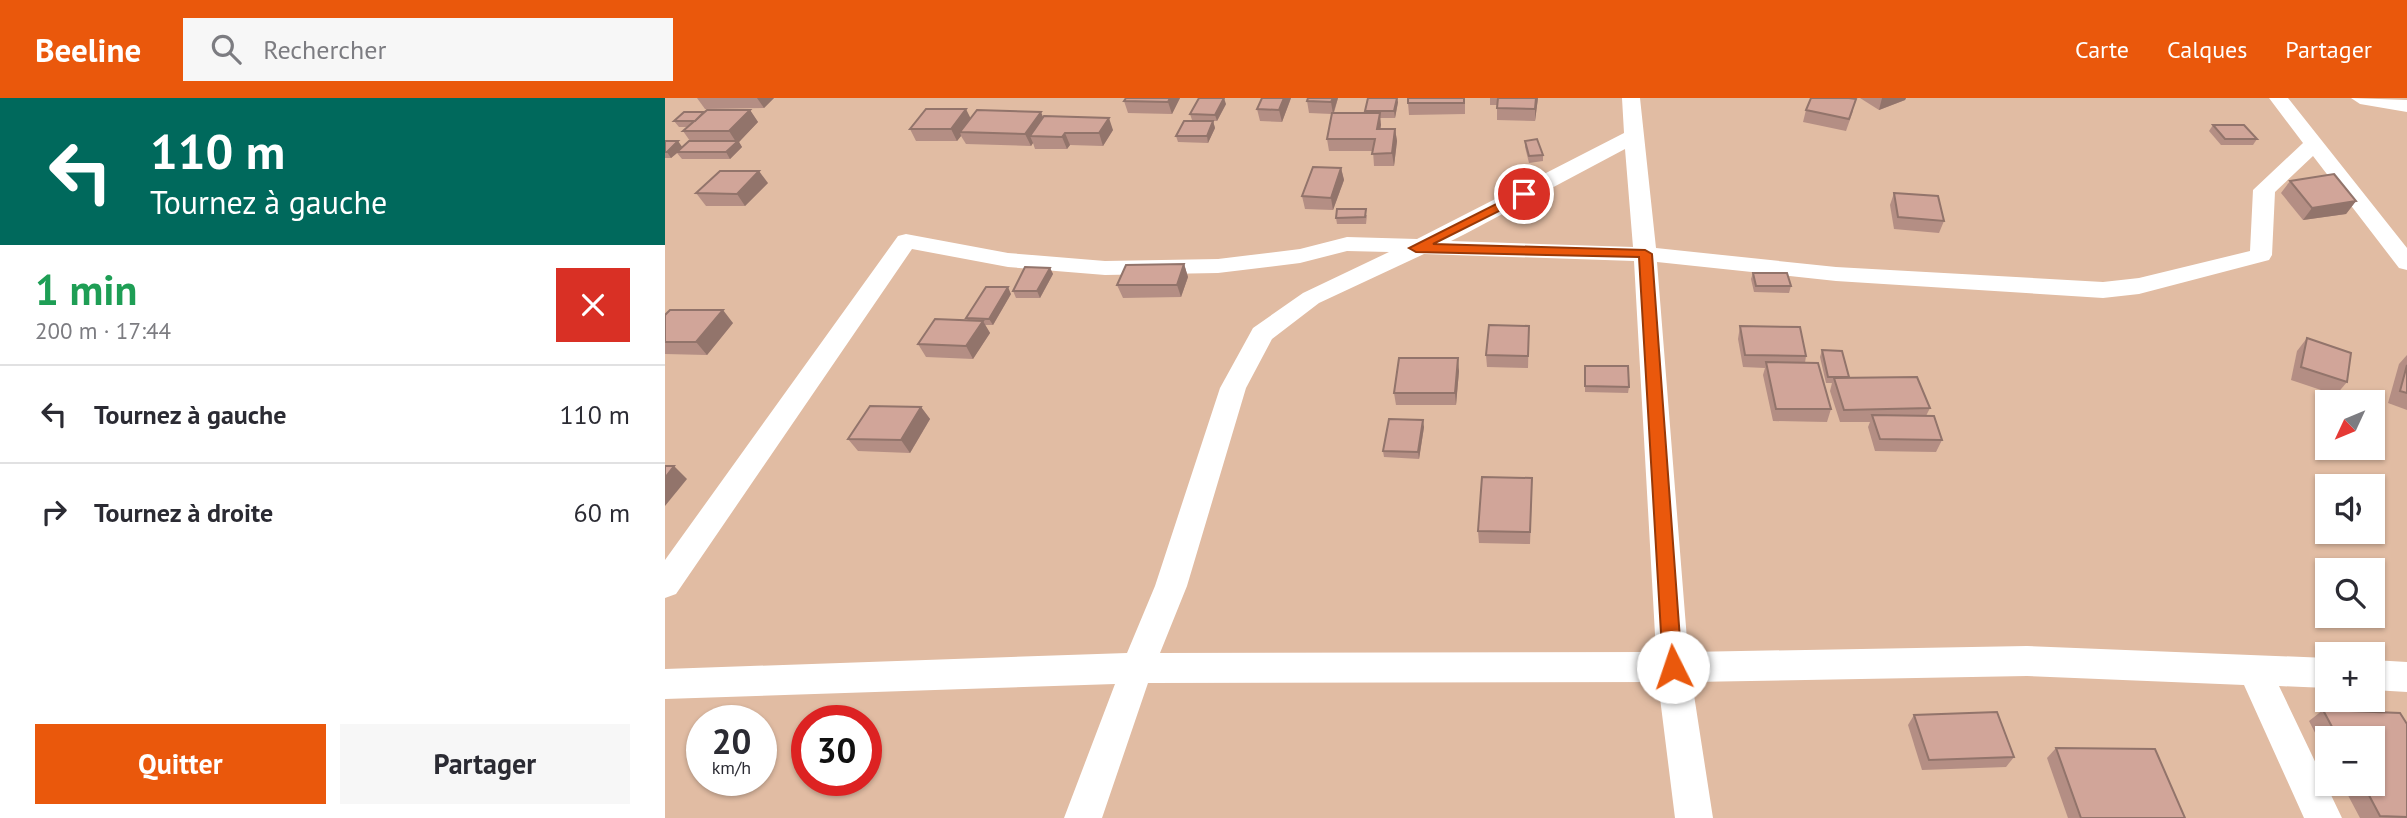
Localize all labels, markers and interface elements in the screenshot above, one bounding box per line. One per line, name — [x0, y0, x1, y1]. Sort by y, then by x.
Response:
search box — [183, 18, 673, 81]
text: Beeline — [35, 28, 141, 71]
icon: search — [207, 30, 245, 68]
text: Rechercher — [263, 33, 386, 66]
text: Carte — [2075, 34, 2129, 65]
text: Calques — [2167, 34, 2247, 65]
text: Partager — [2285, 34, 2372, 65]
text: 110 m — [150, 119, 285, 183]
icon: left — [35, 126, 126, 217]
pin — [1494, 164, 1554, 224]
icon: arrive — [1505, 175, 1543, 213]
text: Tournez à gauche — [150, 181, 387, 223]
text: 1 min — [35, 262, 137, 317]
button: close — [556, 268, 630, 342]
text: 200 m · 17:44 — [35, 316, 171, 345]
north arrow — [2315, 390, 2385, 460]
map controls — [2315, 390, 2385, 796]
icon: left — [35, 395, 73, 433]
text: Tournez à gauche — [94, 398, 286, 431]
text: 110 m — [559, 398, 630, 431]
button: sound — [2315, 474, 2385, 544]
icon: right — [35, 493, 73, 531]
text: Tournez à droite — [94, 496, 273, 529]
text: 60 m — [574, 496, 630, 529]
button: search — [2315, 558, 2385, 628]
position arrow — [1636, 630, 1710, 704]
button: + — [2315, 642, 2385, 712]
speed limit sign: 30 — [791, 705, 882, 796]
text: 20 — [712, 718, 751, 764]
button: Quitter — [35, 724, 326, 804]
button: Partager — [340, 724, 630, 804]
button: − — [2315, 726, 2385, 796]
text: km/h — [712, 756, 751, 779]

